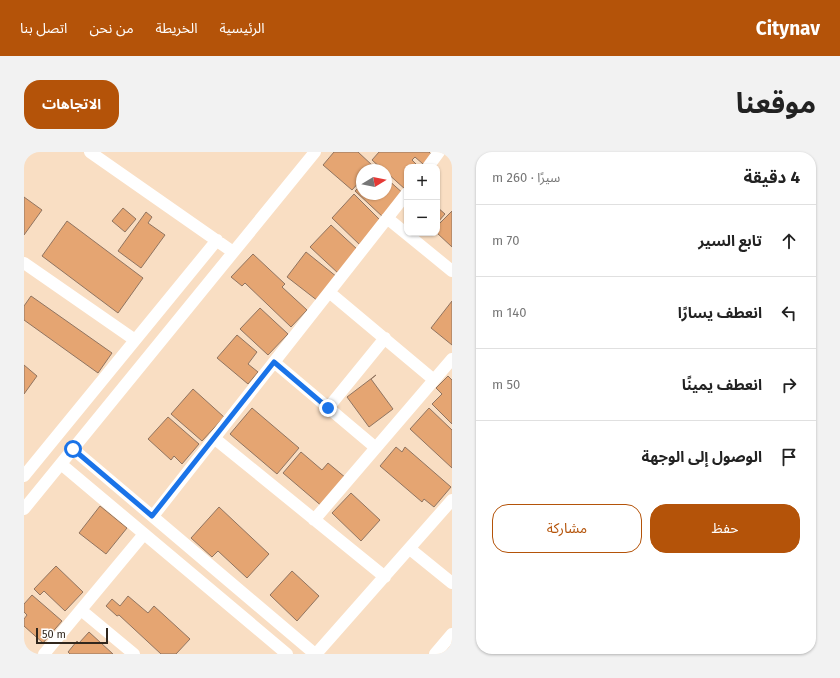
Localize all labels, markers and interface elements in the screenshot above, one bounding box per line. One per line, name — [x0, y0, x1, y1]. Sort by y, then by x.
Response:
text: Citynav — [756, 17, 820, 40]
text: اتصل بنا — [20, 20, 67, 37]
text: من نحن — [89, 20, 134, 37]
text: الخريطة — [156, 20, 198, 37]
text: الرئيسية — [220, 20, 265, 37]
button: الاتجاهات — [24, 80, 119, 129]
text: موقعنا — [736, 87, 816, 120]
north arrow — [356, 164, 392, 200]
map controls — [404, 164, 440, 236]
button: + — [404, 164, 440, 200]
text: 4 دقيقة — [744, 167, 800, 188]
text: سيرًا · 260 m — [492, 170, 560, 185]
button: − — [404, 200, 440, 236]
icon: ahead — [778, 230, 800, 252]
text: تابع السير — [698, 232, 762, 250]
text: 70 m — [492, 233, 519, 248]
icon: left — [778, 302, 800, 324]
text: انعطف يسارًا — [678, 304, 762, 322]
text: 140 m — [492, 305, 526, 320]
icon: right — [778, 374, 800, 396]
text: انعطف يمينًا — [682, 376, 762, 394]
text: 50 m — [492, 377, 520, 392]
route end — [319, 399, 337, 417]
route start — [64, 440, 82, 458]
icon: arrive — [778, 446, 800, 468]
text: الوصول إلى الوجهة — [642, 448, 762, 466]
button: مشاركة — [492, 504, 642, 553]
button: حفظ — [650, 504, 800, 553]
scale bar — [36, 626, 108, 645]
text: 50 m — [42, 628, 66, 641]

